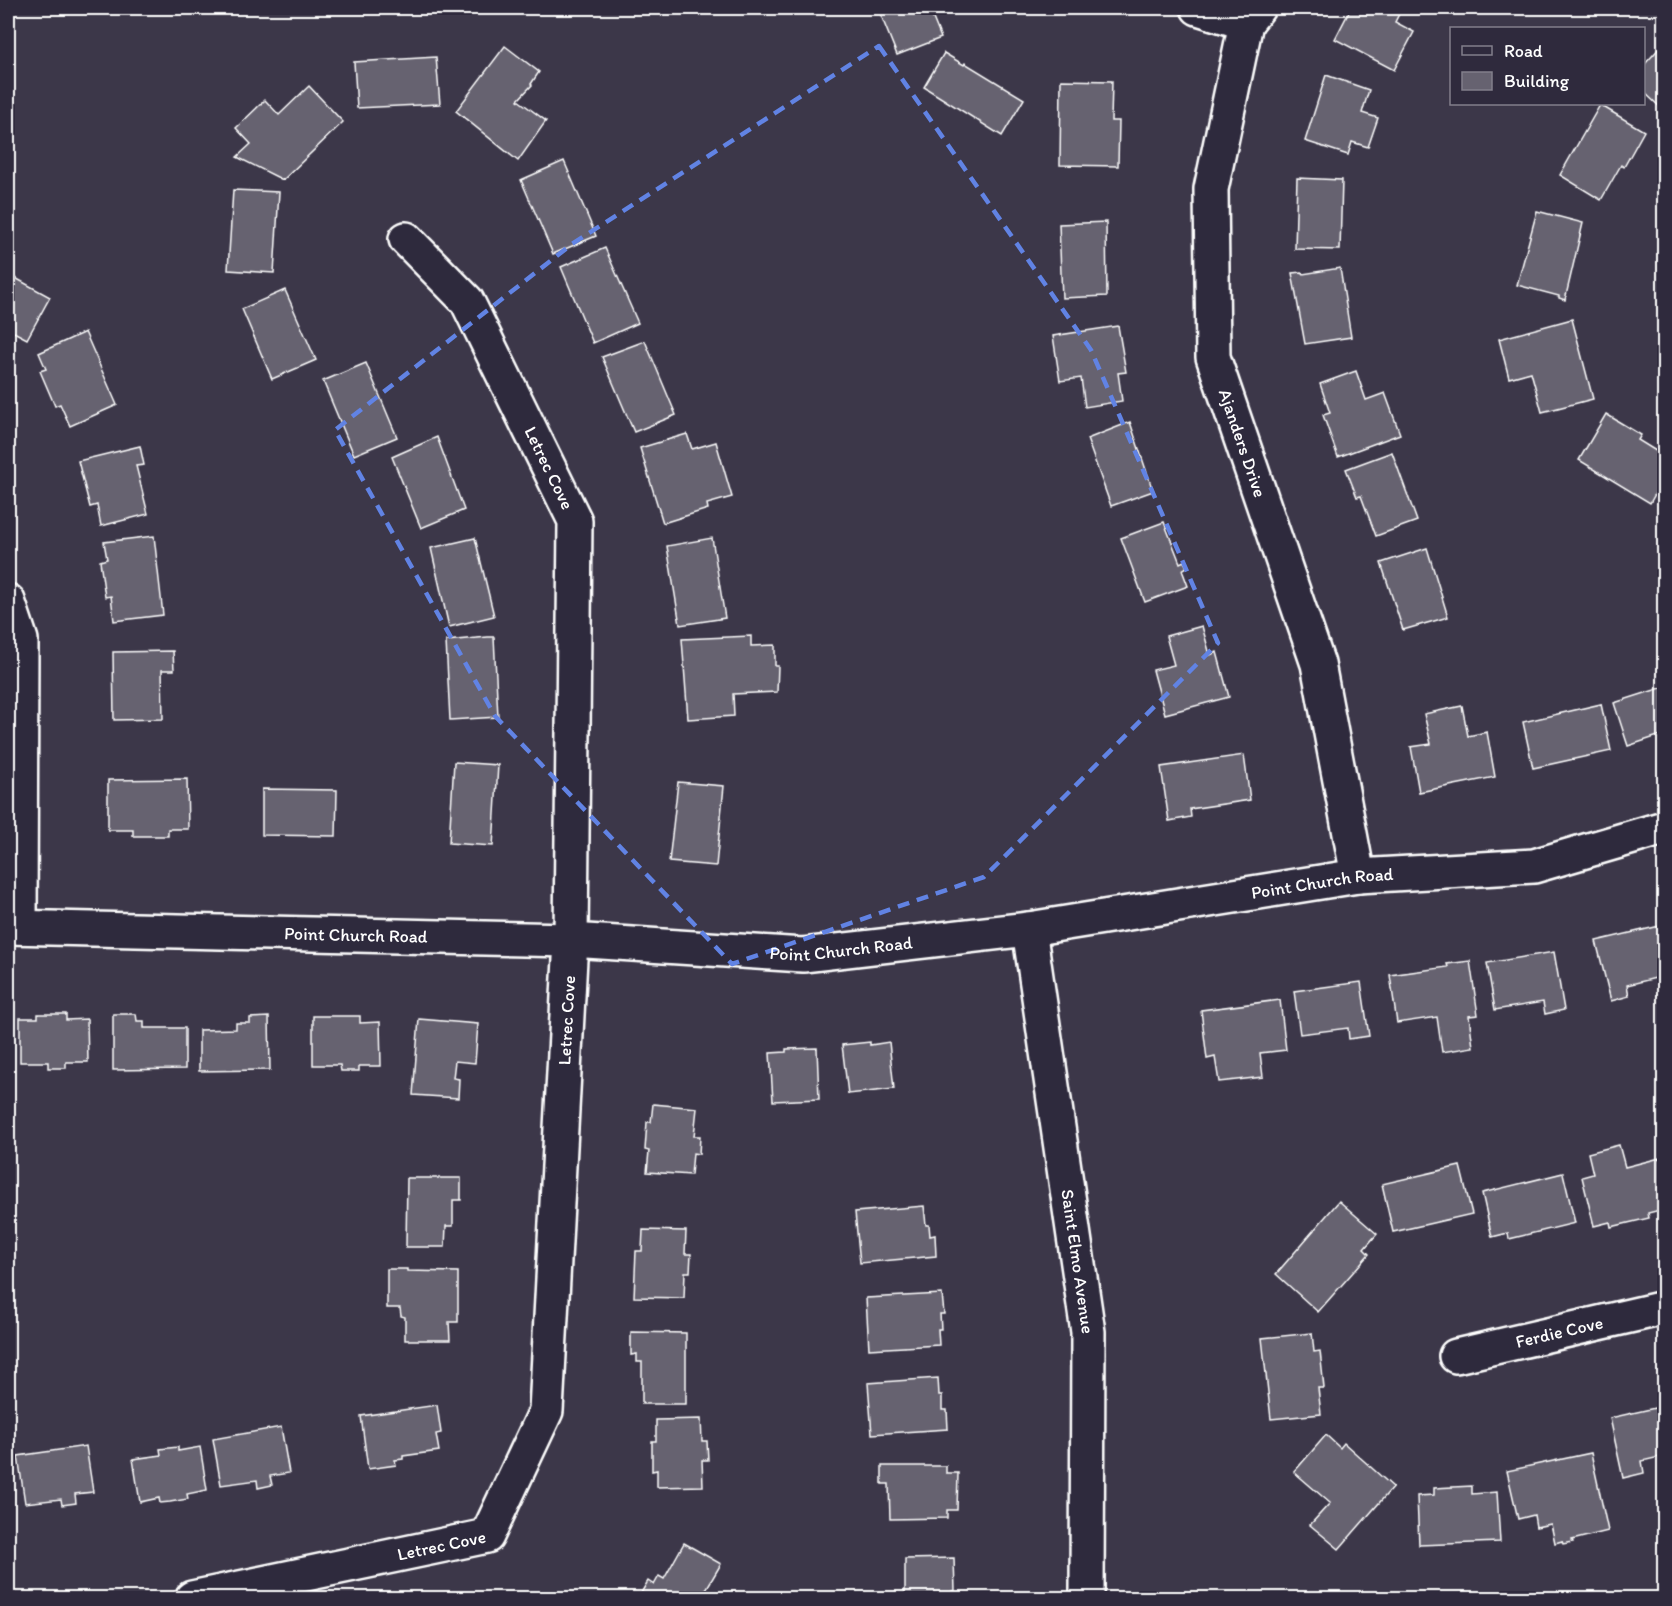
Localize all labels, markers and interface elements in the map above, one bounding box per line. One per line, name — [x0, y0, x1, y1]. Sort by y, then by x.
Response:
legend — [1450, 27, 1645, 105]
text: Road — [1504, 40, 1543, 62]
text: Building — [1504, 70, 1570, 92]
street label: Ajanders Drive — [1214, 386, 1271, 500]
street label: Letrec Cove — [519, 423, 579, 513]
street label: Point Church Road — [1250, 863, 1394, 904]
street label: Point Church Road — [284, 922, 428, 948]
street label: Point Church Road — [769, 931, 914, 966]
street label: Letrec Cove — [553, 975, 580, 1066]
street label: Saint Elmo Avenue — [1056, 1188, 1099, 1335]
street label: Ferdie Cove — [1513, 1311, 1605, 1353]
street label: Letrec Cove — [395, 1526, 488, 1566]

